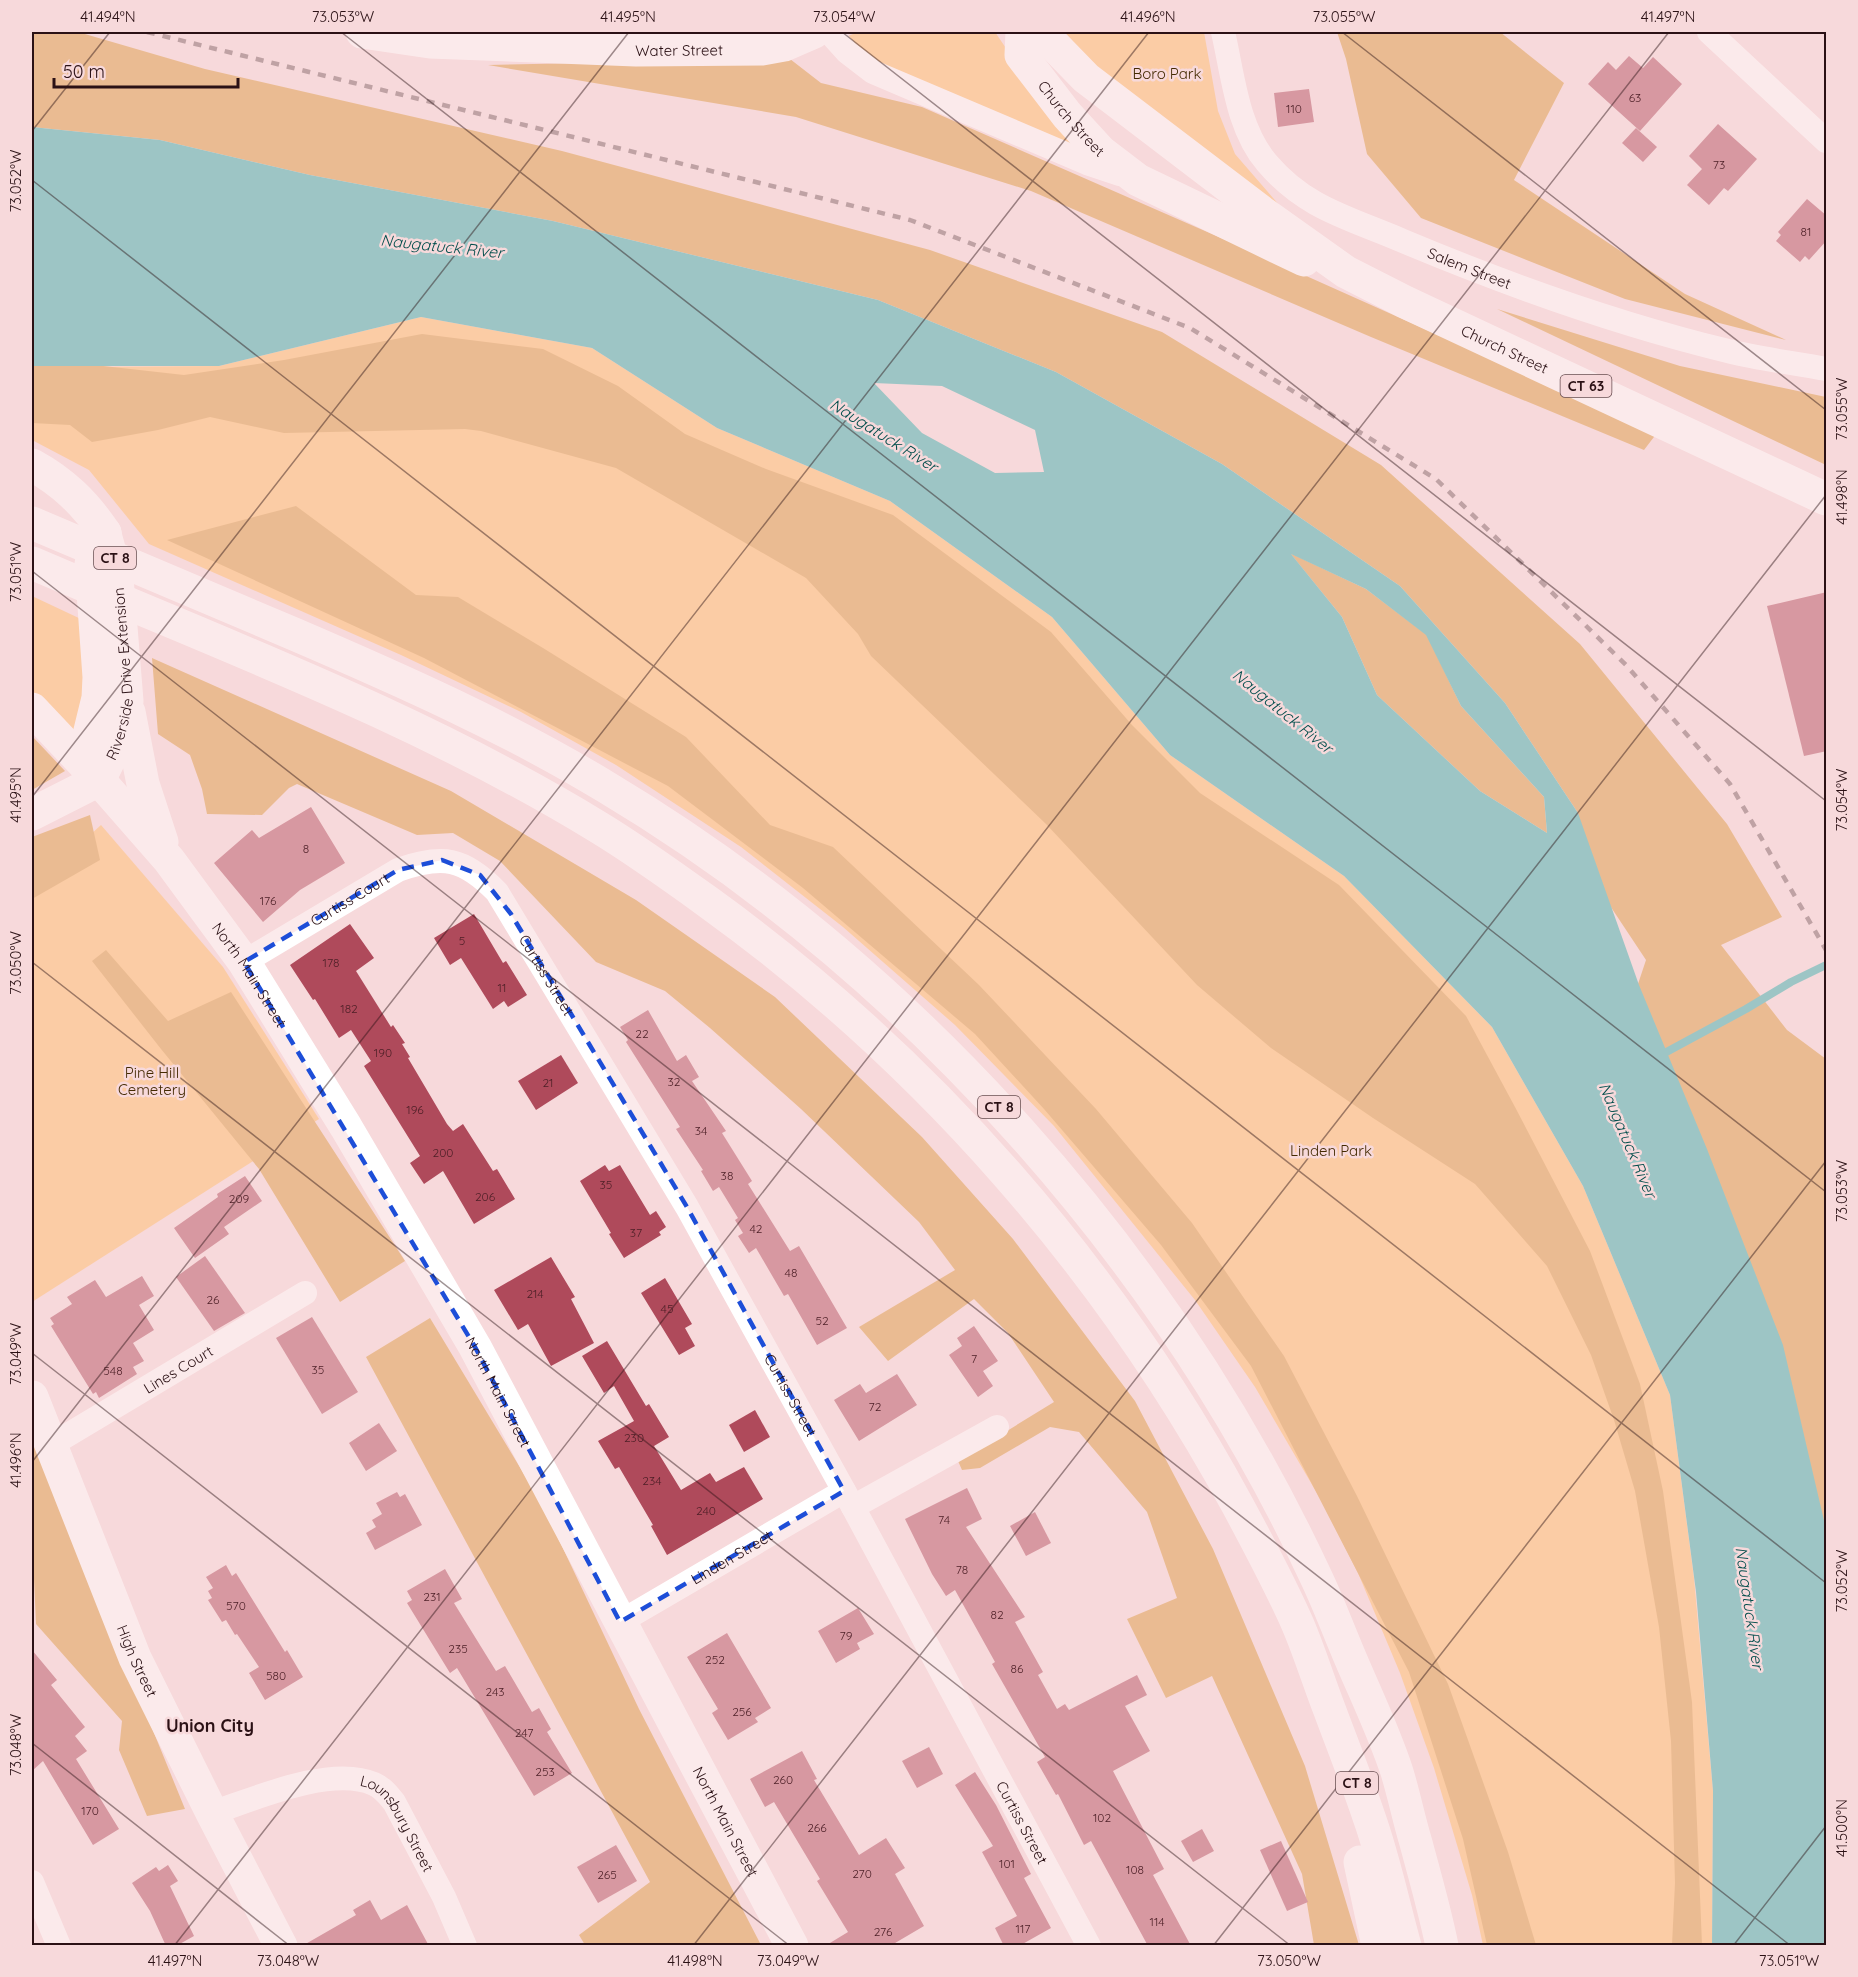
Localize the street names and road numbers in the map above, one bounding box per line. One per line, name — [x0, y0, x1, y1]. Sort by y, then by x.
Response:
street label: Water Street — [635, 40, 723, 60]
street label: Church Street — [1034, 76, 1108, 161]
street label: Salem Street — [1425, 243, 1514, 292]
street label: Church Street — [1458, 320, 1551, 377]
road number: CT 63 — [1560, 375, 1612, 397]
road number: CT 8 — [94, 547, 136, 569]
street label: Riverside Drive Extension — [101, 587, 137, 763]
street label: Curtiss Court — [307, 868, 393, 930]
street label: North Main Street — [208, 918, 291, 1031]
street label: Curtiss Street — [515, 931, 579, 1019]
road number: CT 8 — [978, 1096, 1020, 1118]
street label: North Main Street — [462, 1333, 536, 1450]
street label: Lines Court — [140, 1341, 216, 1397]
street label: Curtiss Street — [761, 1350, 822, 1440]
street label: Linden Street — [687, 1526, 776, 1588]
street label: High Street — [113, 1622, 162, 1700]
street label: North Main Street — [689, 1763, 763, 1880]
street label: Lounsbury Street — [358, 1771, 438, 1875]
road number: CT 8 — [1336, 1772, 1378, 1794]
street label: Curtiss Street — [992, 1777, 1053, 1867]

